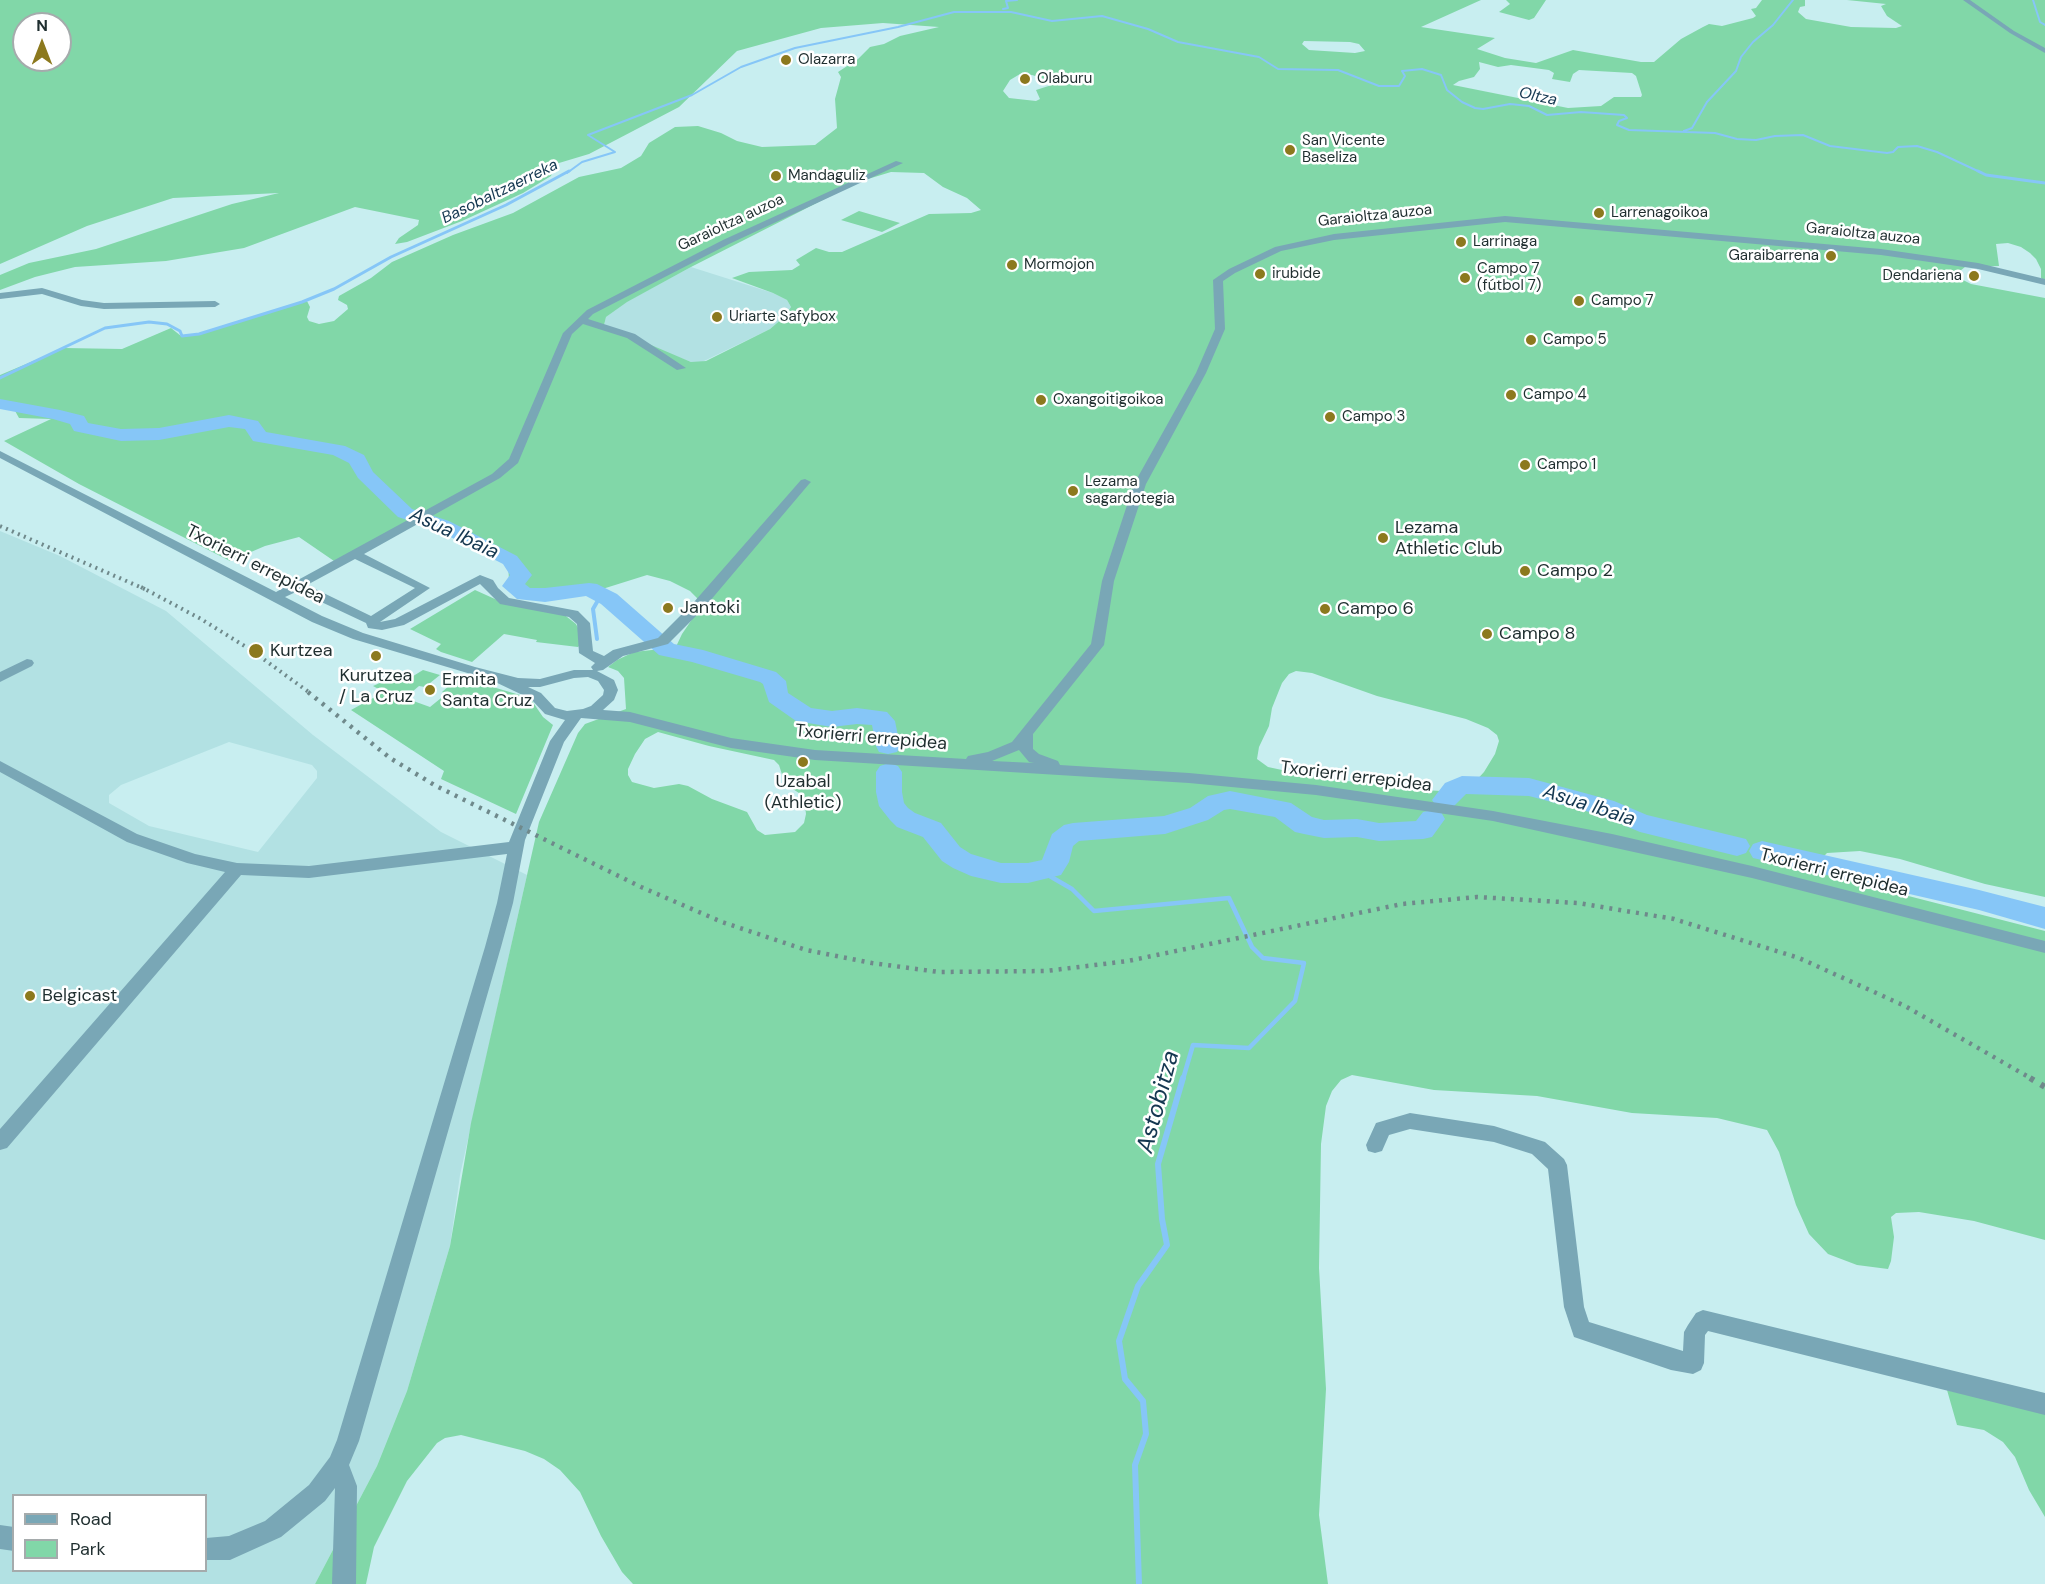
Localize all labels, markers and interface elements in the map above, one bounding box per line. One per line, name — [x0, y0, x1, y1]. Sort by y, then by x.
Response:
north arrow — [12, 12, 72, 72]
text: N — [36, 15, 48, 36]
place label: Olazarra — [798, 51, 855, 69]
marker: Olazarra — [779, 53, 793, 67]
place label: Olaburu — [1037, 70, 1092, 88]
marker: Olaburu — [1018, 72, 1032, 86]
water label: Oltza — [1517, 84, 1559, 110]
place label: San Vicente Baseliza — [1302, 132, 1385, 167]
marker: San Vicente Baseliza — [1283, 143, 1297, 157]
water label: Basobaltzaerreka — [439, 156, 561, 228]
place label: Mandaguliz — [788, 167, 866, 185]
marker: Mandaguliz — [769, 169, 783, 183]
street label: Garaioltza auzoa — [675, 191, 787, 255]
street label: Garaioltza auzoa — [1317, 201, 1433, 231]
place label: Larrenagoikoa — [1611, 204, 1708, 222]
marker: Larrenagoikoa — [1592, 206, 1606, 220]
street label: Garaioltza auzoa — [1805, 219, 1921, 249]
place label: Larrinaga — [1473, 233, 1537, 251]
marker: Larrinaga — [1454, 235, 1468, 249]
place label: Garaibarrena — [1729, 247, 1819, 265]
marker: Garaibarrena — [1824, 249, 1838, 263]
place label: Mormojon — [1024, 256, 1094, 274]
marker: Mormojon — [1005, 258, 1019, 272]
place label: Campo 7 (fútbol 7) — [1477, 260, 1541, 295]
place label: irubide — [1272, 265, 1321, 283]
marker: irubide — [1253, 267, 1267, 281]
place label: Dendariena — [1883, 267, 1962, 285]
marker: Dendariena — [1967, 269, 1981, 283]
marker: Campo 7 (fútbol 7) — [1458, 271, 1472, 285]
place label: Campo 7 — [1591, 292, 1654, 310]
marker: Campo 7 — [1572, 294, 1586, 308]
place label: Uriarte Safybox — [729, 308, 836, 326]
marker: Uriarte Safybox — [710, 310, 724, 324]
place label: Campo 5 — [1543, 331, 1607, 349]
marker: Campo 5 — [1524, 333, 1538, 347]
place label: Campo 4 — [1523, 386, 1587, 404]
marker: Campo 4 — [1504, 388, 1518, 402]
place label: Oxangoitigoikoa — [1053, 391, 1163, 409]
marker: Oxangoitigoikoa — [1034, 393, 1048, 407]
place label: Campo 3 — [1342, 408, 1405, 426]
marker: Campo 3 — [1323, 410, 1337, 424]
place label: Campo 1 — [1537, 456, 1596, 474]
marker: Campo 1 — [1518, 458, 1532, 472]
place label: Lezama sagardotegia — [1085, 473, 1175, 508]
marker: Lezama sagardotegia — [1066, 484, 1080, 498]
water label: Asua Ibaia — [406, 503, 502, 565]
place label: Lezama Athletic Club — [1395, 517, 1502, 560]
street label: Txorierri errepidea — [182, 521, 328, 609]
marker: Lezama Athletic Club — [1376, 531, 1390, 545]
place label: Campo 2 — [1537, 560, 1613, 582]
marker: Campo 2 — [1518, 564, 1532, 578]
place label: Jantoki — [680, 597, 740, 619]
place label: Campo 6 — [1337, 598, 1414, 620]
marker: Jantoki — [661, 601, 675, 615]
marker: Campo 6 — [1318, 602, 1332, 616]
place label: Campo 8 — [1499, 623, 1575, 645]
marker: Campo 8 — [1480, 627, 1494, 641]
place label: Kurtzea — [270, 640, 332, 662]
marker: Kurtzea — [247, 642, 265, 660]
marker: Kurutzea / La Cruz — [369, 649, 383, 663]
place label: Kurutzea / La Cruz — [339, 665, 413, 708]
place label: Ermita Santa Cruz — [442, 669, 532, 712]
marker: Ermita Santa Cruz — [423, 683, 437, 697]
street label: Txorierri errepidea — [794, 721, 948, 755]
marker: Uzabal (Athletic) — [796, 755, 810, 769]
street label: Txorierri errepidea — [1279, 757, 1433, 797]
place label: Uzabal (Athletic) — [765, 771, 841, 814]
water label: Asua Ibaia — [1540, 780, 1638, 832]
street label: Txorierri errepidea — [1757, 844, 1911, 902]
place label: Belgicast — [42, 985, 117, 1007]
marker: Belgicast — [23, 989, 37, 1003]
water label: Astobitza — [1131, 1048, 1187, 1156]
legend — [12, 1494, 207, 1572]
text: Road — [70, 1507, 112, 1531]
text: Park — [70, 1537, 106, 1561]

